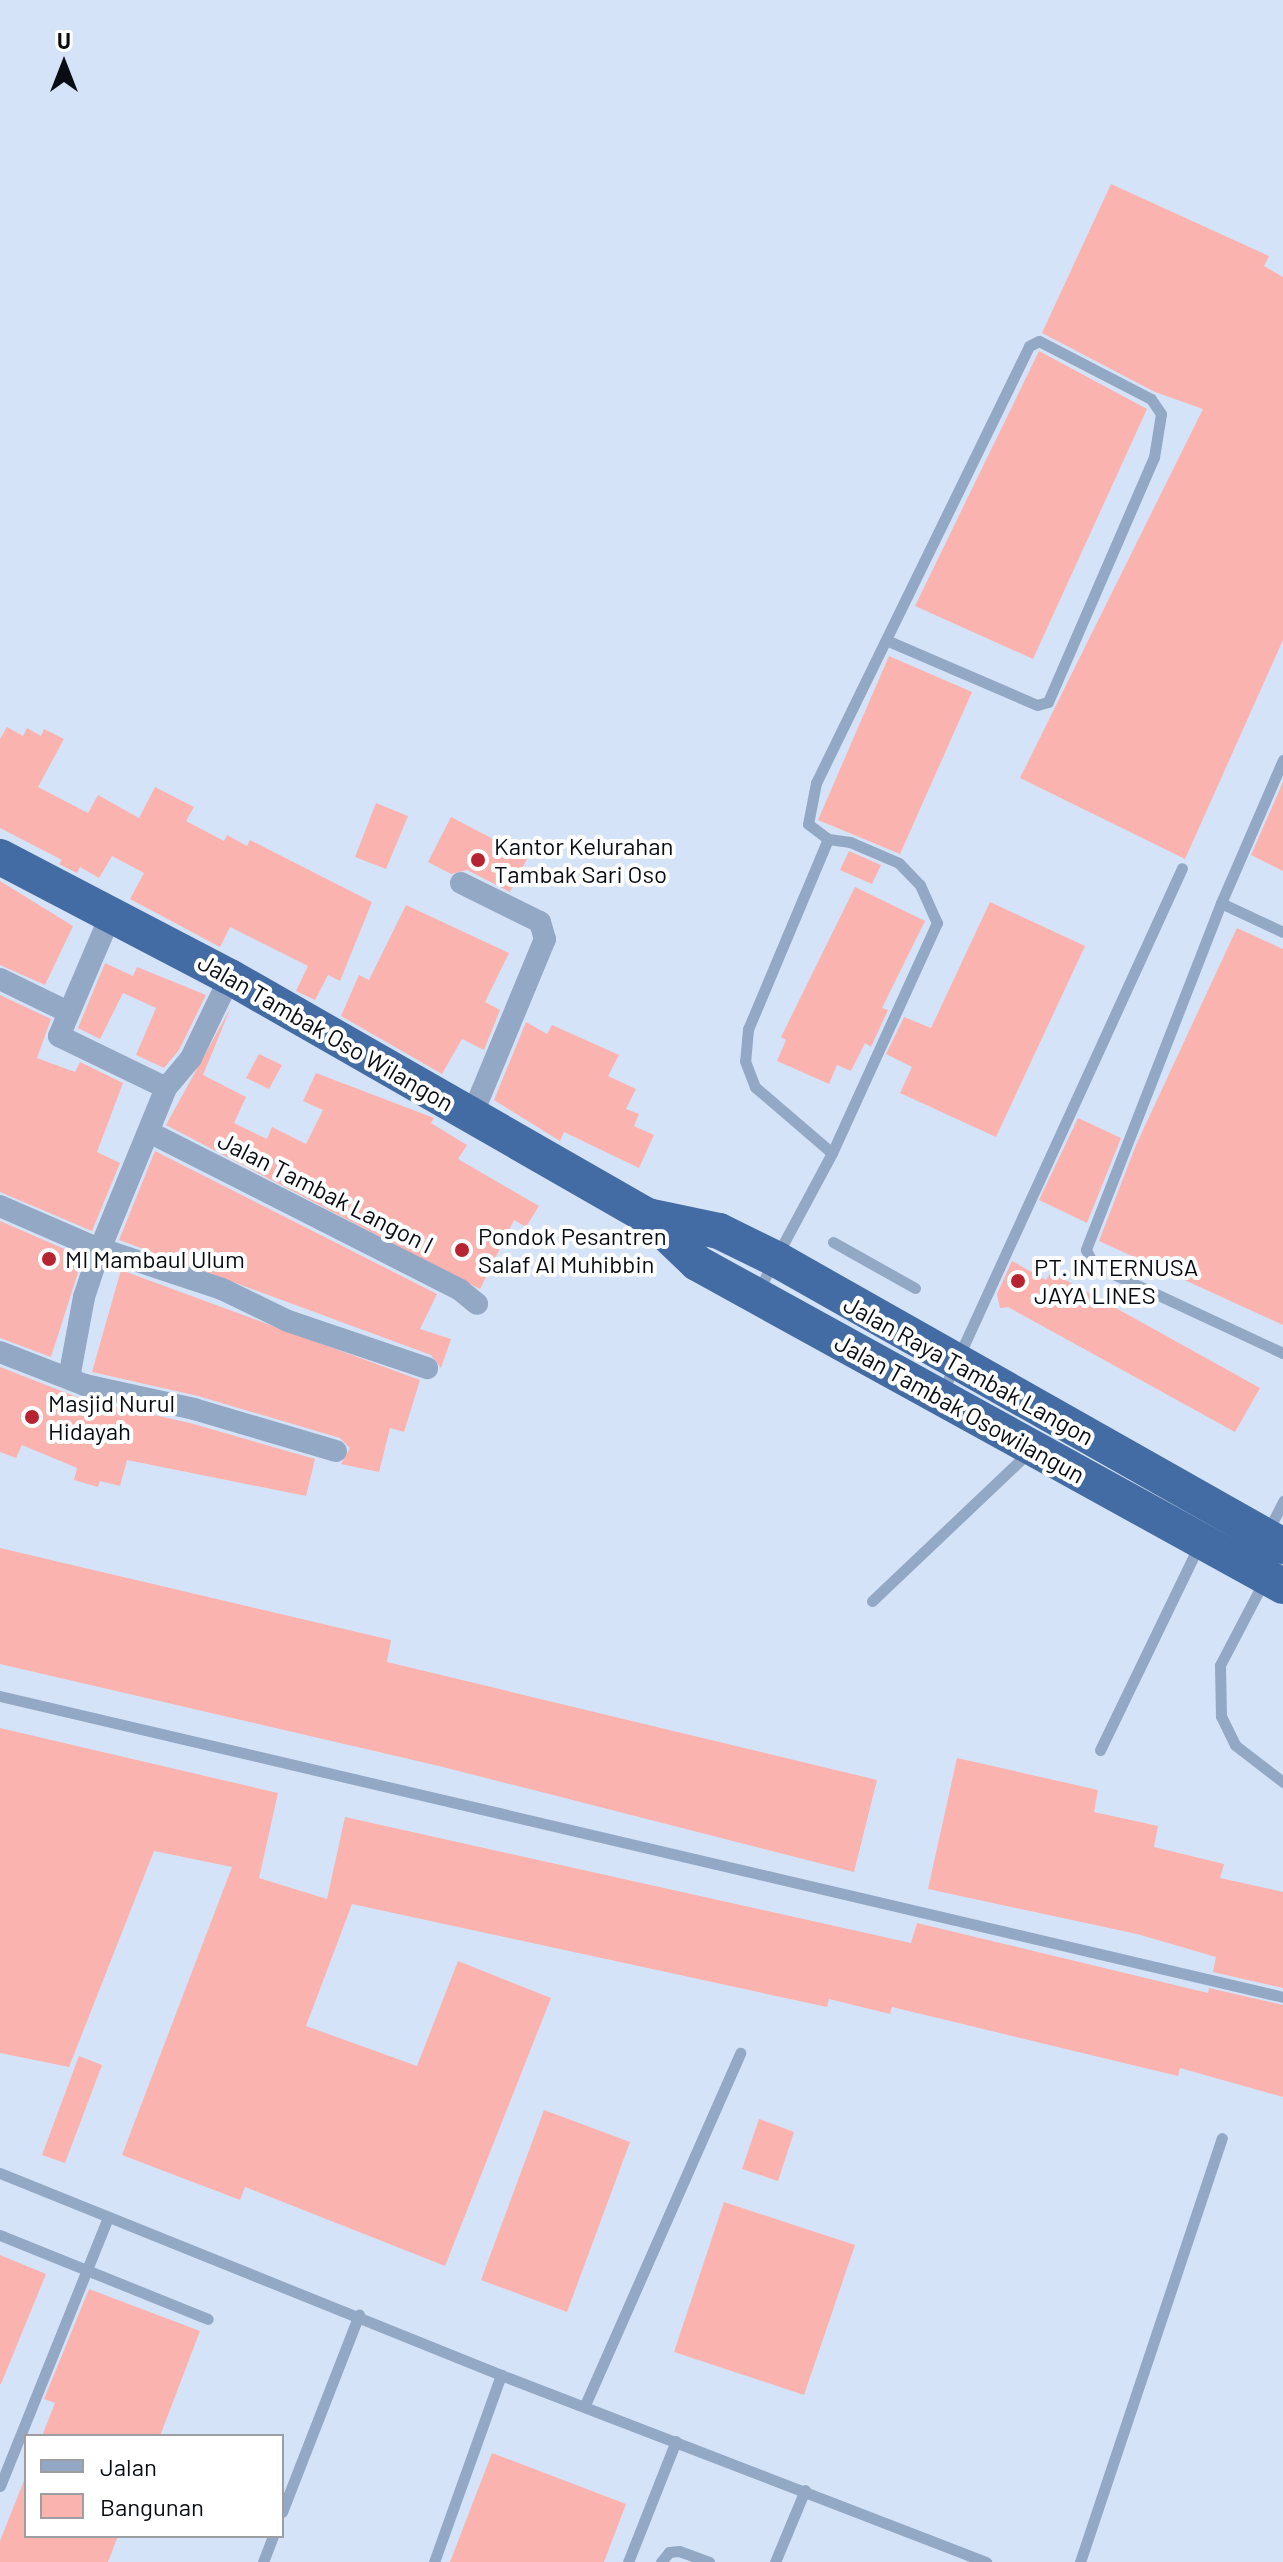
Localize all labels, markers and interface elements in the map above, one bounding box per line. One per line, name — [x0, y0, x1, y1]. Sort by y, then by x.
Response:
north arrow — [24, 24, 104, 104]
text: U — [57, 27, 71, 53]
place label: Kantor Kelurahan Tambak Sari Oso — [494, 832, 673, 888]
marker: Kantor Kelurahan Tambak Sari Oso — [469, 851, 487, 869]
street label: Jalan Tambak Oso Wilangon — [193, 947, 459, 1117]
street label: Jalan Tambak Langon I — [213, 1125, 439, 1259]
place label: Pondok Pesantren Salaf Al Muhibbin — [478, 1222, 667, 1278]
marker: Pondok Pesantren Salaf Al Muhibbin — [453, 1241, 471, 1259]
place label: MI Mambaul Ulum — [65, 1245, 245, 1273]
marker: MI Mambaul Ulum — [40, 1250, 58, 1268]
place label: PT. INTERNUSA JAYA LINES — [1034, 1253, 1198, 1309]
marker: PT. INTERNUSA JAYA LINES — [1009, 1272, 1027, 1290]
street label: Jalan Raya Tambak Langon — [839, 1289, 1099, 1451]
street label: Jalan Tambak Osowilangun — [830, 1327, 1090, 1489]
place label: Masjid Nurul Hidayah — [48, 1389, 175, 1445]
marker: Masjid Nurul Hidayah — [23, 1408, 41, 1426]
legend — [24, 2434, 284, 2538]
text: Jalan — [100, 2452, 157, 2481]
text: Bangunan — [100, 2492, 204, 2521]

